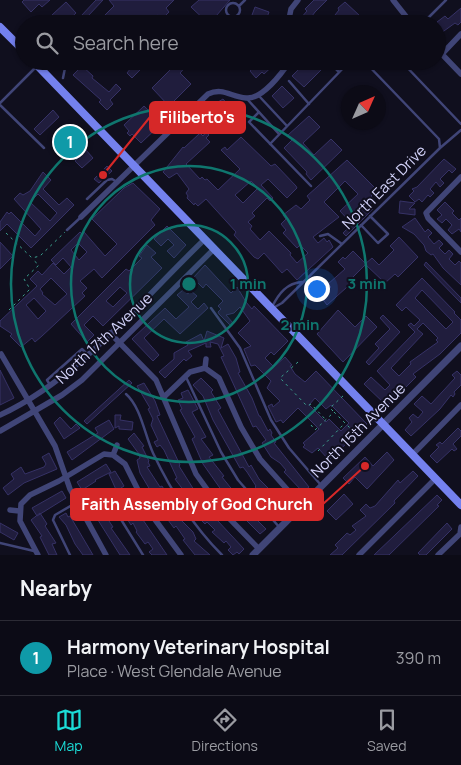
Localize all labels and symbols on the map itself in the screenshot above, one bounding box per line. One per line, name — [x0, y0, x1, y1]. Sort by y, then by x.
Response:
north arrow — [341, 85, 386, 130]
callout: Filiberto's — [150, 102, 245, 133]
text: Filiberto's — [159, 106, 235, 128]
pin: 1 — [54, 123, 86, 161]
street label: North East Drive — [337, 140, 431, 234]
text: 1 min — [230, 273, 266, 294]
text: 3 min — [348, 273, 386, 294]
centre of rings — [180, 275, 198, 293]
your location — [304, 276, 330, 302]
street label: North 17th Avenue — [51, 288, 157, 388]
text: 2 min — [280, 314, 320, 335]
street label: North 15th Avenue — [306, 378, 410, 482]
callout: Faith Assembly of God Church — [71, 489, 323, 520]
text: Faith Assembly of God Church — [81, 493, 313, 515]

